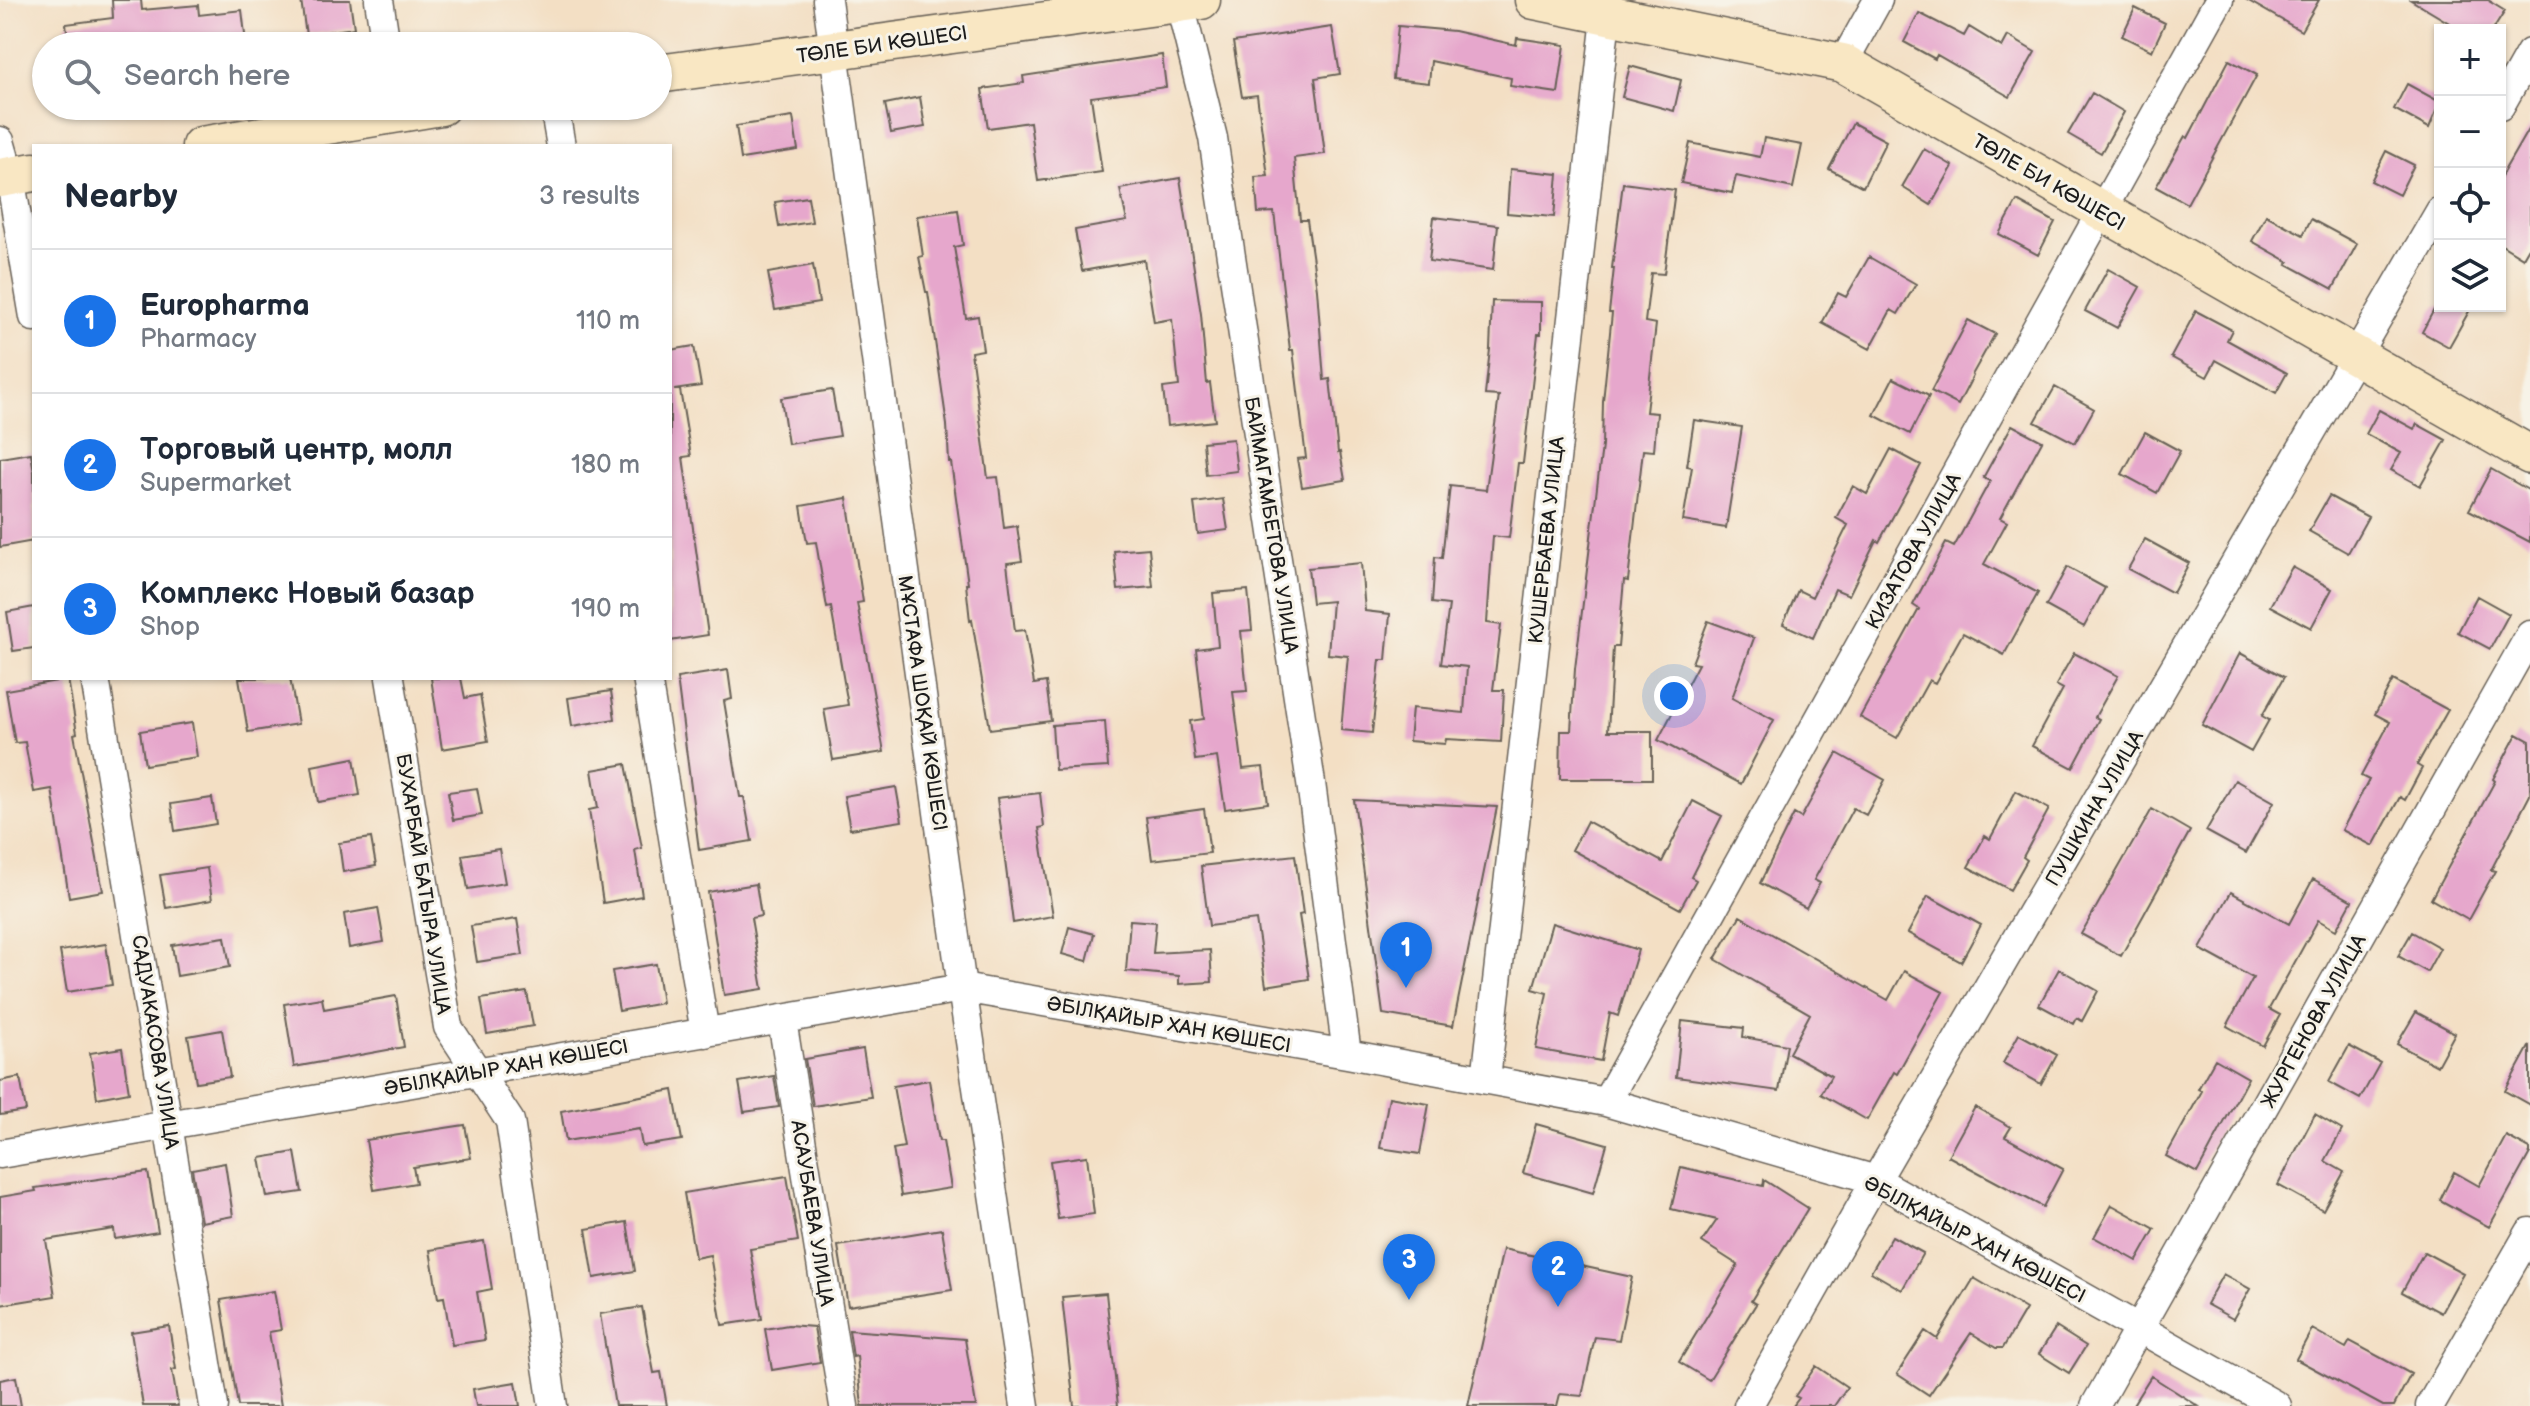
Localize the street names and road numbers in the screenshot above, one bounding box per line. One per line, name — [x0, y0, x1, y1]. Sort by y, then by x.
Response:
street label: ТӨЛЕ БИ КӨШЕСІ — [795, 21, 969, 69]
street label: ТӨЛЕ БИ КӨШЕСІ — [1968, 129, 2129, 236]
street label: БАЙМАГАМБЕТОВА УЛИЦА — [1239, 395, 1303, 656]
street label: КУШЕРБАЕВА УЛИЦА — [1524, 434, 1570, 645]
street label: КИЗАТОВА УЛИЦА — [1861, 468, 1967, 634]
street label: МҰСТАФА ШОҚАЙ КӨШЕСІ — [892, 574, 952, 832]
street label: ПУШКИНА УЛИЦА — [2041, 726, 2150, 890]
street label: БУХАРБАЙ БАТЫРА УЛИЦА — [391, 752, 456, 1017]
street label: ЖУРГЕНОВА УЛИЦА — [2256, 930, 2372, 1112]
street label: САДУАКАСОВА УЛИЦА — [126, 934, 184, 1152]
street label: ӘБІЛҚАЙЫР ХАН КӨШЕСІ — [1045, 992, 1293, 1058]
street label: ӘБІЛҚАЙЫР ХАН КӨШЕСІ — [382, 1035, 630, 1101]
street label: АСАУБАЕВА УЛИЦА — [785, 1117, 839, 1309]
street label: ӘБІЛҚАЙЫР ХАН КӨШЕСІ — [1860, 1171, 2089, 1309]

